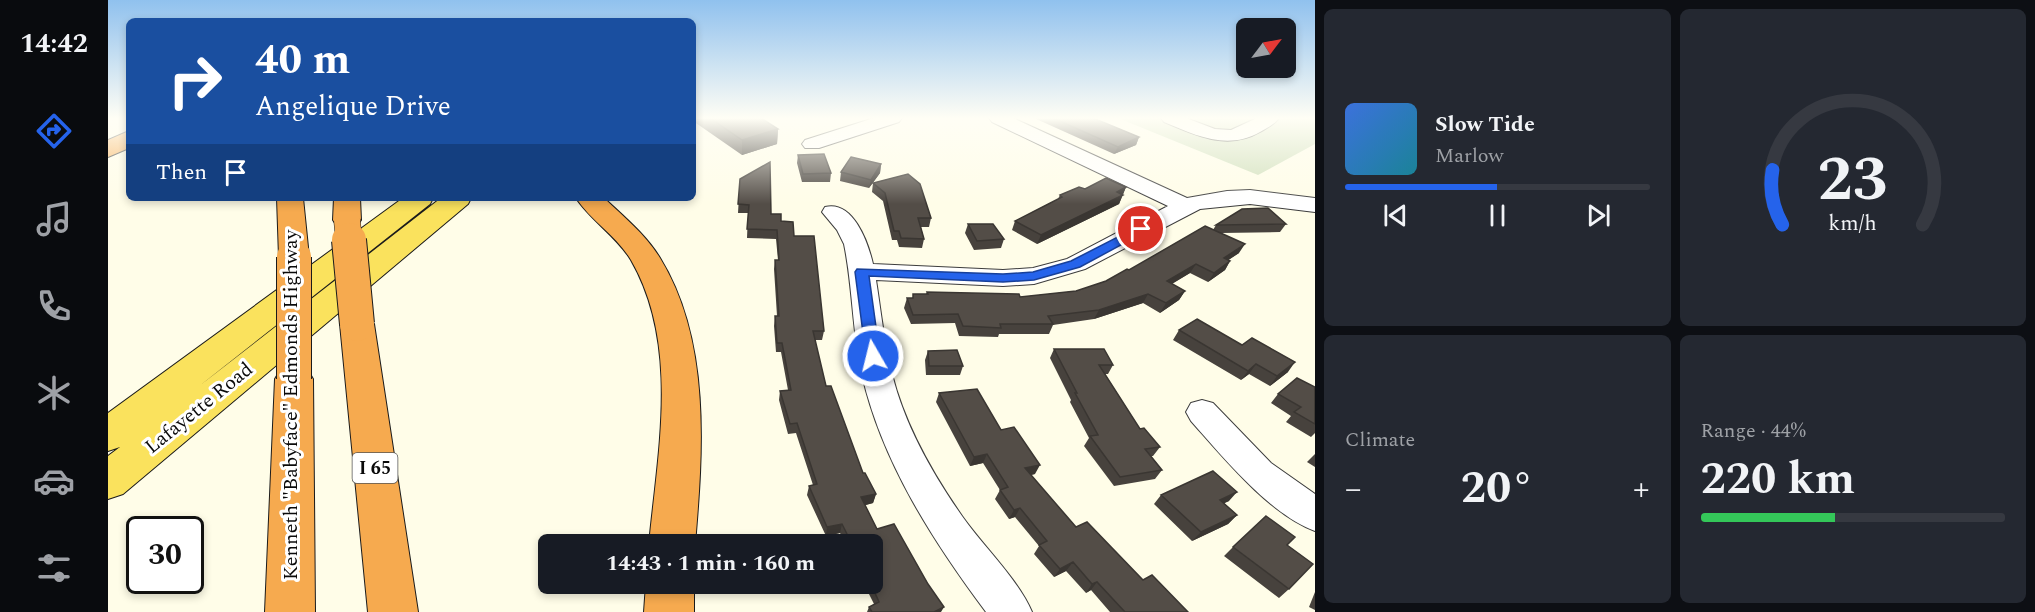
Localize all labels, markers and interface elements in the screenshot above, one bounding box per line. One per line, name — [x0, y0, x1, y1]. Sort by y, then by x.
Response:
north arrow — [1236, 18, 1296, 78]
map controls — [1236, 18, 1296, 78]
text: 14:42 — [20, 23, 88, 65]
text: 40 m — [255, 29, 350, 92]
icon: right — [156, 42, 234, 120]
text: Angelique Drive — [255, 86, 451, 128]
text: Slow Tide — [1435, 108, 1535, 141]
icon: directions — [33, 110, 75, 152]
text: 23 — [1818, 133, 1888, 228]
text: Marlow — [1435, 141, 1504, 171]
text: Then — [156, 156, 207, 189]
icon: arrive — [219, 156, 252, 189]
icon: music — [33, 198, 75, 240]
icon: previous — [1379, 199, 1412, 232]
icon: pause — [1481, 199, 1514, 232]
icon: next — [1582, 199, 1615, 232]
pin — [1115, 203, 1166, 254]
text: km/h — [1829, 207, 1877, 240]
icon: arrive — [1124, 212, 1157, 245]
street label: Kenneth "Babyface" Edmonds Highway — [276, 228, 306, 580]
icon: phone — [33, 285, 75, 327]
position arrow — [841, 324, 905, 388]
street label: Lafayette Road — [138, 355, 260, 461]
icon: climate — [33, 372, 75, 414]
text: Range · 44% — [1701, 416, 1806, 446]
text: Climate — [1345, 425, 1415, 455]
text: 220 km — [1701, 445, 1855, 514]
road number: I 65 — [352, 453, 398, 483]
text: 20° — [1461, 454, 1534, 523]
icon: car — [33, 460, 75, 502]
text: − — [1345, 464, 1362, 514]
text: + — [1633, 464, 1650, 514]
speed limit sign: 30 — [126, 516, 204, 594]
icon: filters — [33, 547, 75, 589]
text: 14:43 · 1 min · 160 m — [606, 547, 815, 580]

